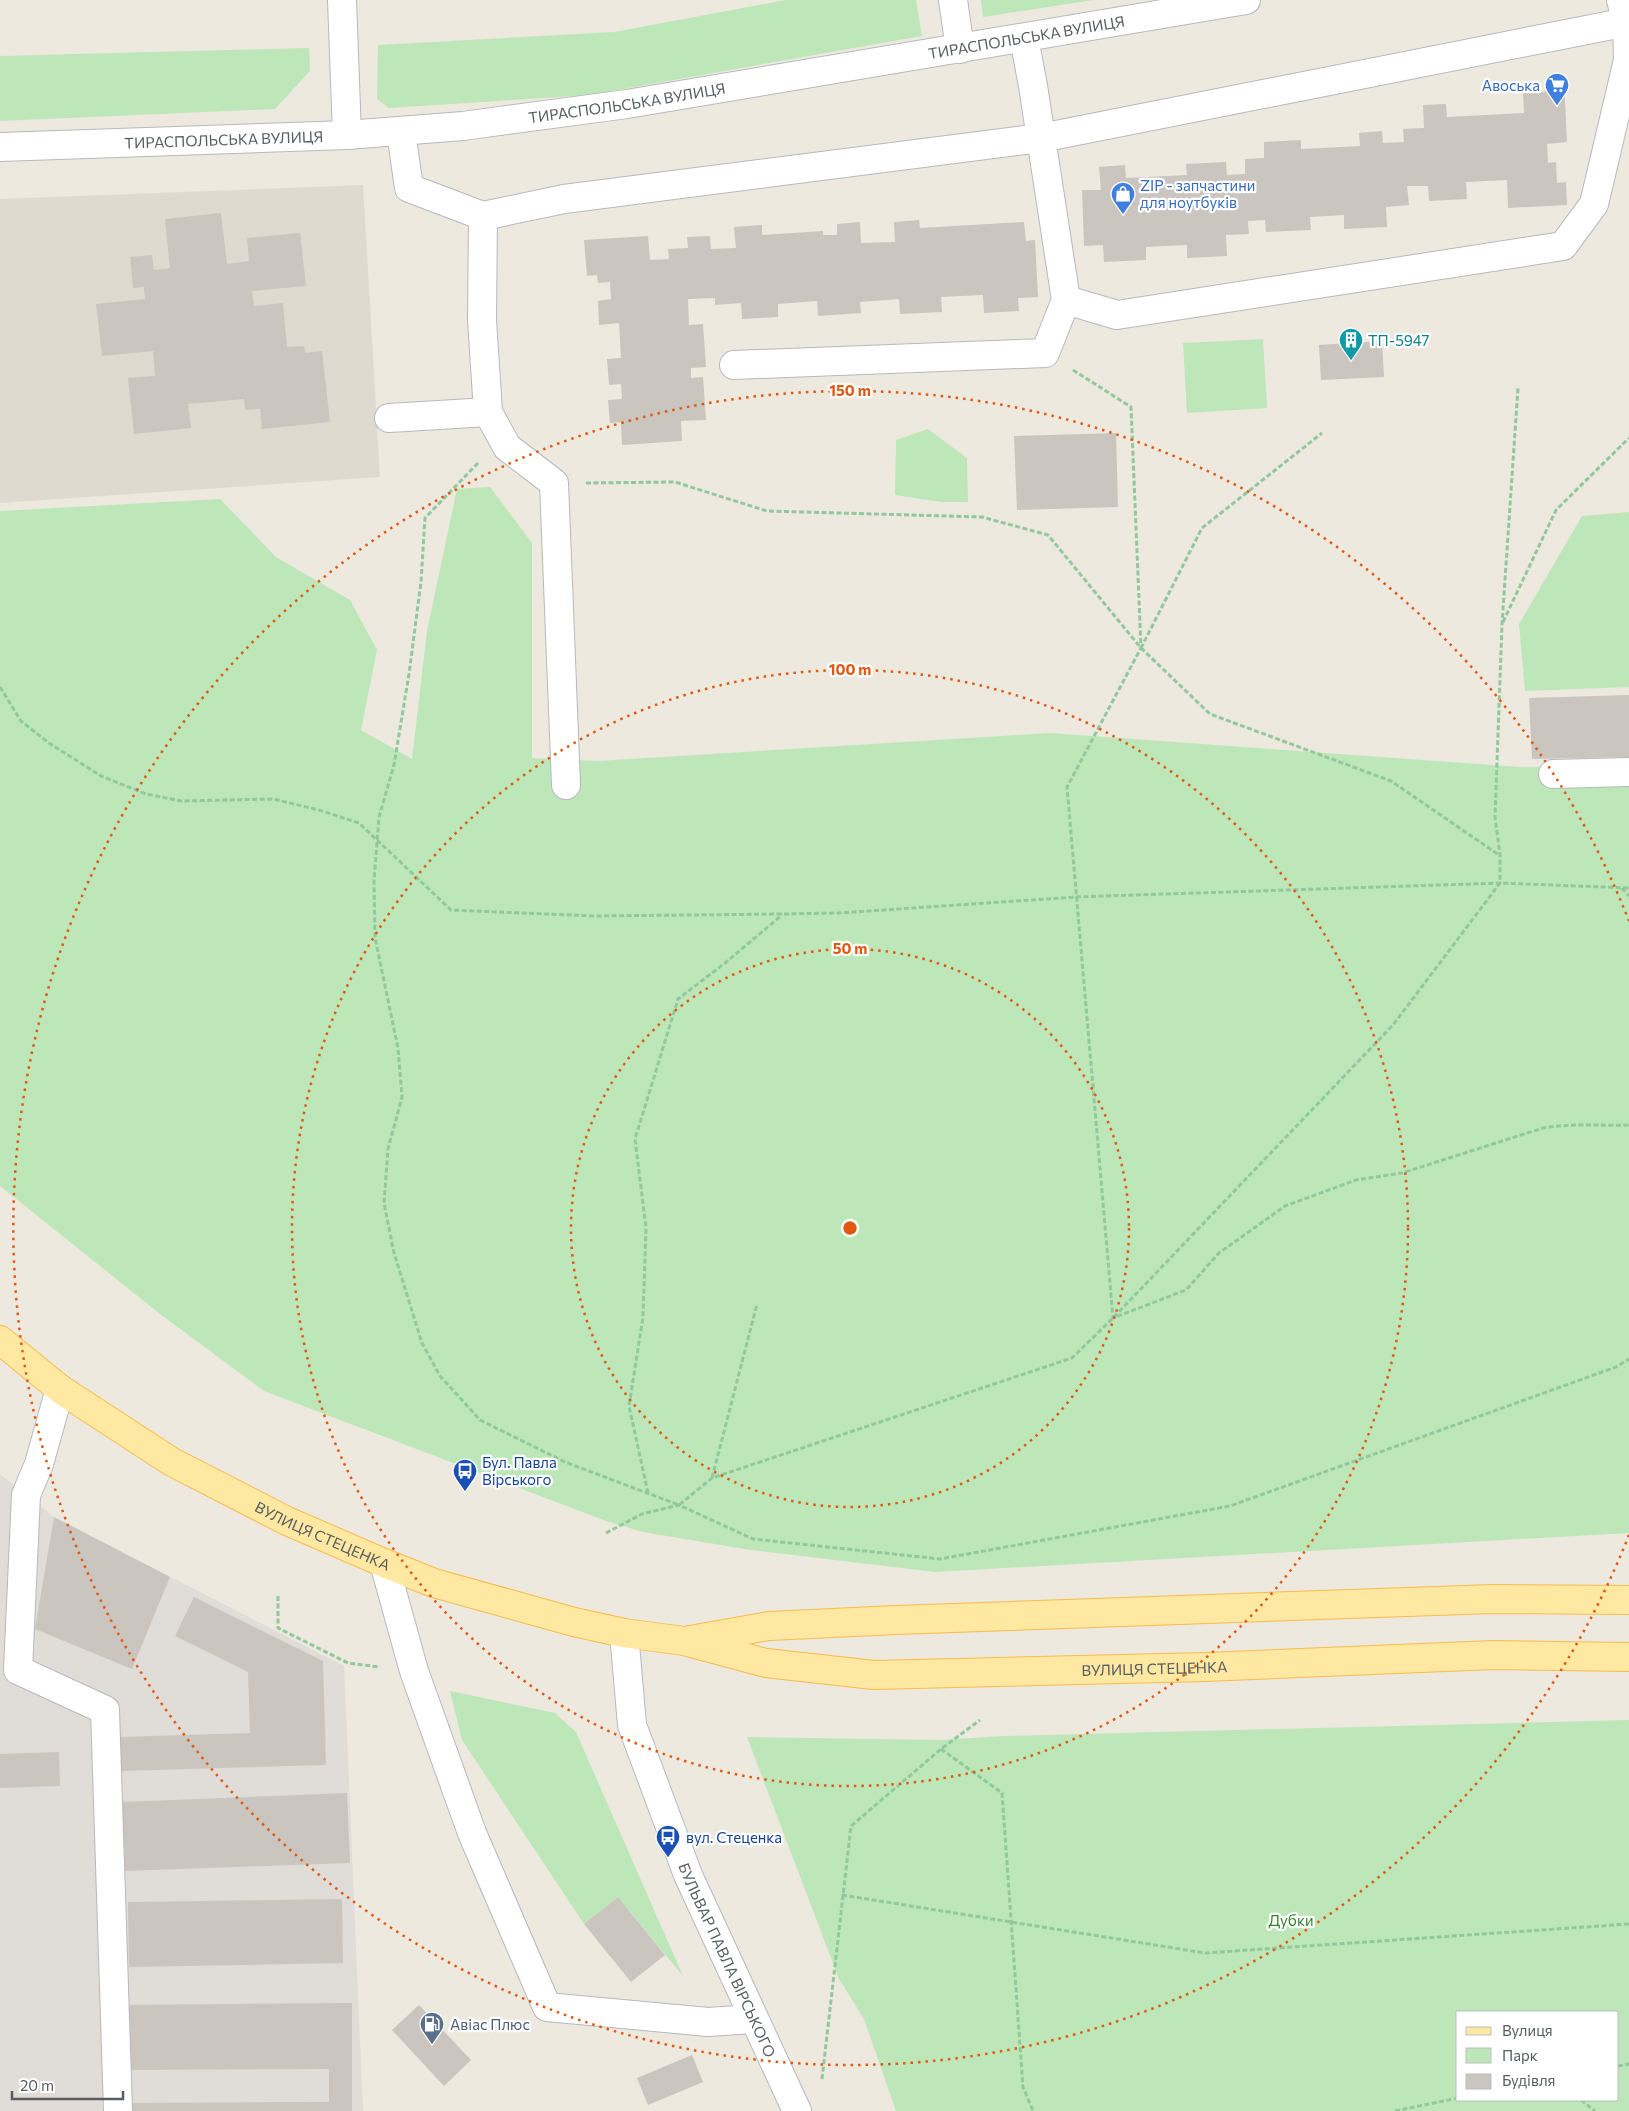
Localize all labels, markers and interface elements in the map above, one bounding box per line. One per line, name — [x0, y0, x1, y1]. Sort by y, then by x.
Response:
street label: ТИРАСПОЛЬСЬКА ВУЛИЦЯ — [927, 12, 1126, 62]
supermarket icon: Авоська — [1544, 72, 1570, 106]
place label: Авоська — [1482, 76, 1540, 94]
street label: ТИРАСПОЛЬСЬКА ВУЛИЦЯ — [527, 79, 727, 126]
street label: ТИРАСПОЛЬСЬКА ВУЛИЦЯ — [124, 127, 324, 152]
place label: ZIP - запчастини для ноутбуків — [1140, 176, 1255, 211]
shop icon: ZIP - запчастини для ноутбуків — [1110, 181, 1136, 215]
building icon: ТП-5947 — [1338, 327, 1364, 361]
place label: ТП-5947 — [1368, 331, 1430, 349]
text: 150 m — [829, 381, 871, 399]
text: 100 m — [829, 660, 871, 678]
text: 50 m — [833, 939, 867, 957]
centre of rings — [841, 1219, 859, 1237]
place label: Бул. Павла Вірського — [482, 1453, 557, 1488]
bus stop icon: Бул. Павла Вірського — [452, 1458, 478, 1492]
street label: ВУЛИЦЯ СТЕЦЕНКА — [252, 1497, 393, 1574]
street label: ВУЛИЦЯ СТЕЦЕНКА — [1081, 1657, 1228, 1679]
bus stop icon: вул. Стеценка — [655, 1824, 681, 1858]
place label: вул. Стеценка — [686, 1828, 782, 1846]
street label: БУЛЬВАР ПАВЛА ВІРСЬКОГО — [675, 1860, 780, 2060]
park label: Дубки — [1268, 1911, 1314, 1929]
fuel station icon: Авіас Плюс — [419, 2011, 445, 2045]
legend — [1456, 2011, 1619, 2101]
place label: Авіас Плюс — [450, 2015, 530, 2033]
text: Вулиця — [1502, 2021, 1553, 2039]
text: Парк — [1502, 2046, 1538, 2064]
scale bar — [12, 2068, 124, 2100]
text: Будівля — [1502, 2071, 1555, 2089]
text: 20 m — [20, 2076, 54, 2094]

